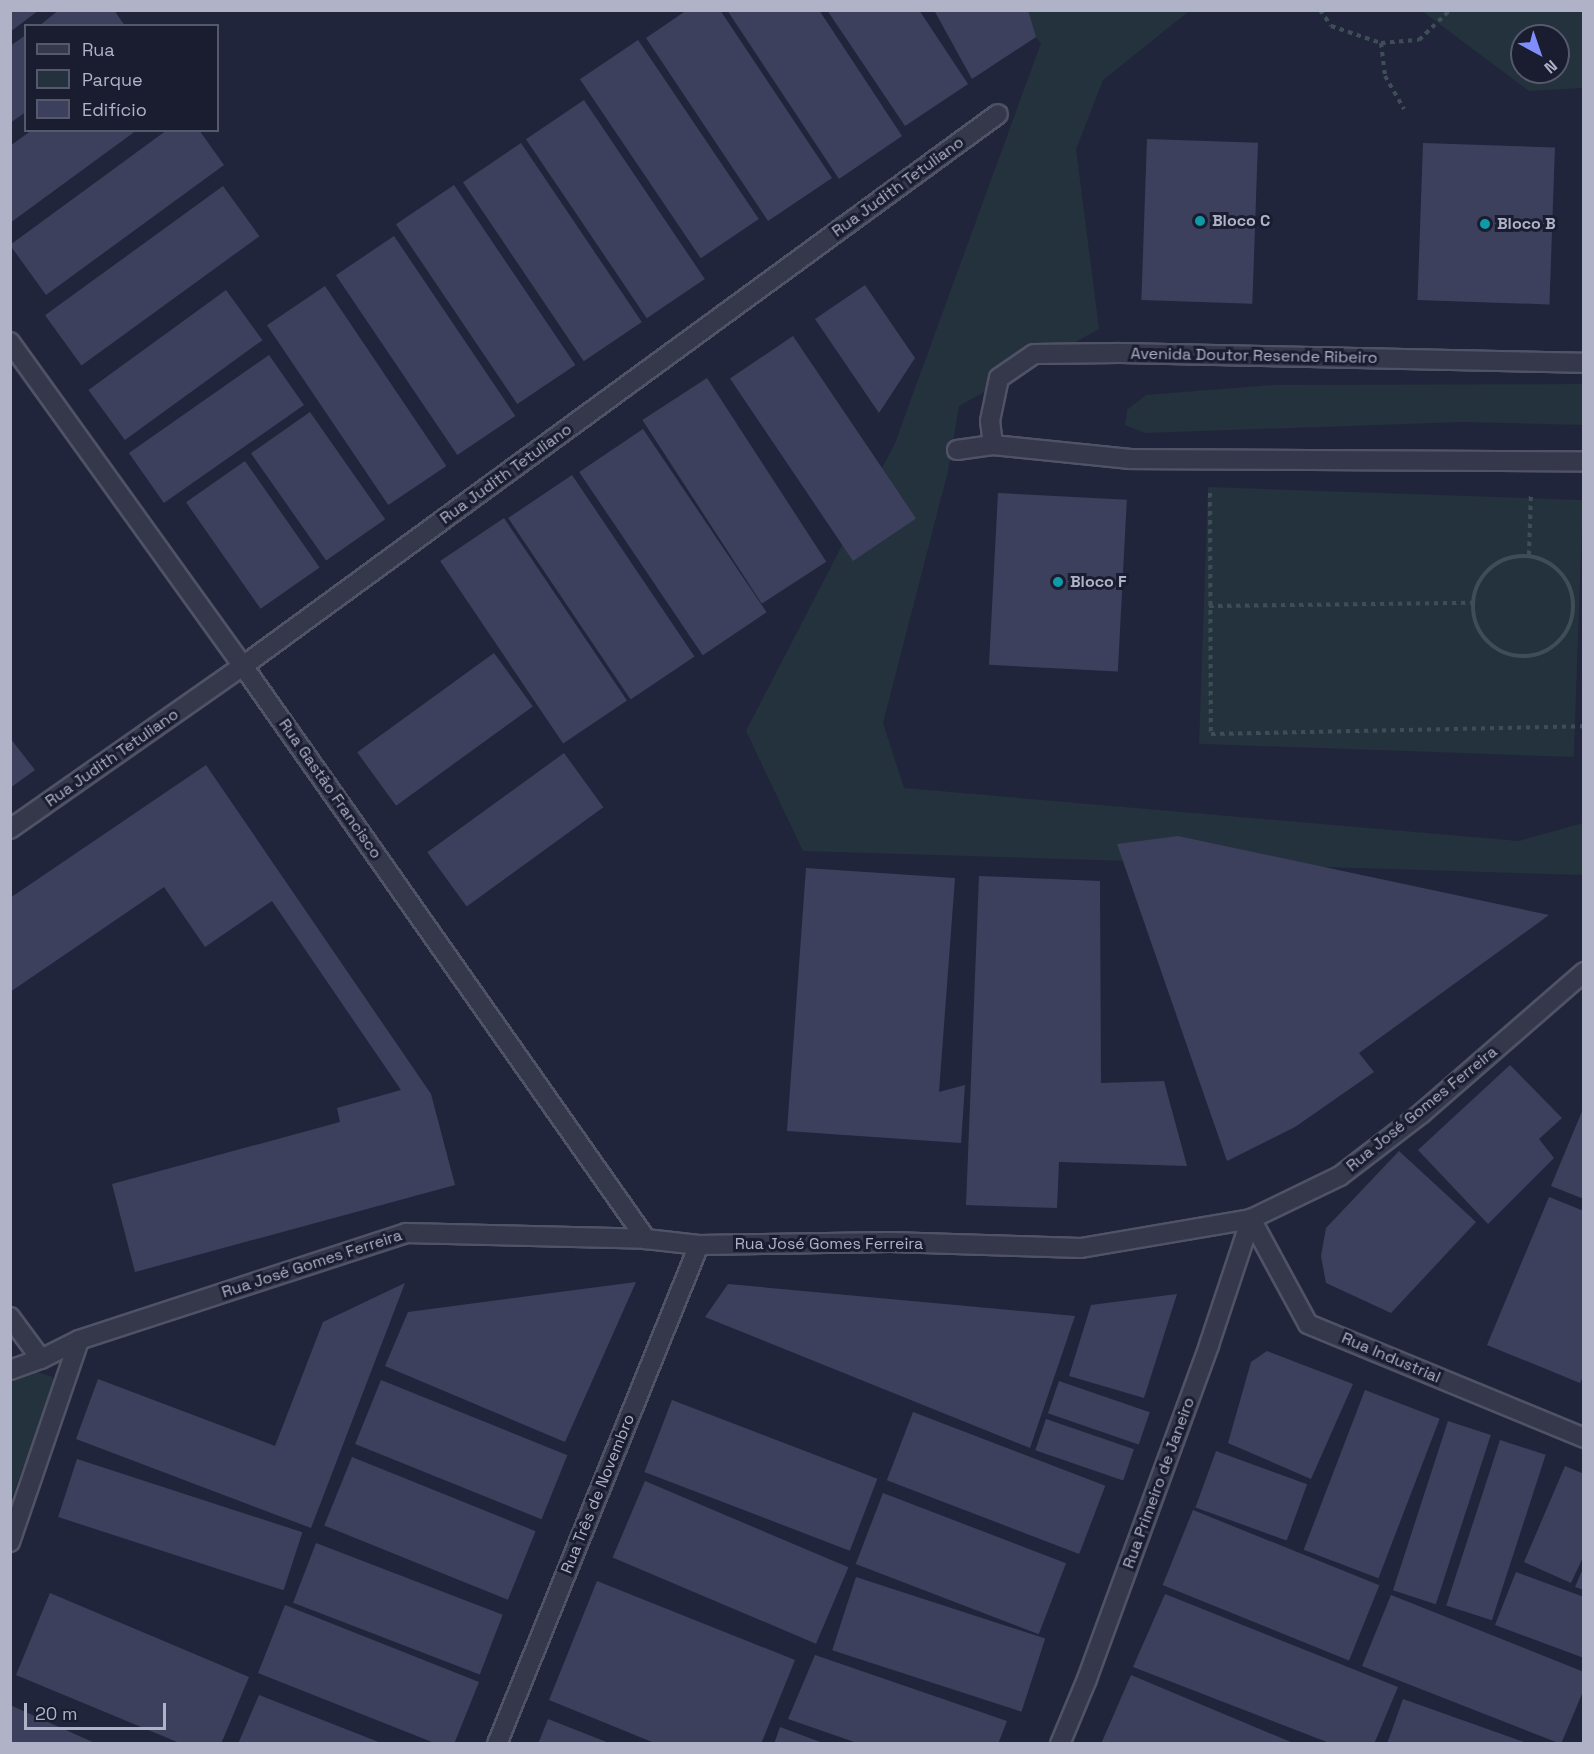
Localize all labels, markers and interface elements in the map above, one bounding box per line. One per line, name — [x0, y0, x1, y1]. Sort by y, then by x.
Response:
legend — [24, 24, 219, 132]
north arrow — [1510, 24, 1570, 84]
text: Rua — [82, 38, 115, 61]
text: N — [1540, 55, 1561, 78]
text: Parque — [82, 68, 143, 91]
text: Edifício — [82, 98, 147, 121]
street label: Rua Judith Tetuliano — [828, 133, 968, 241]
place label: Bloco C — [1212, 211, 1270, 231]
marker: Bloco C — [1193, 214, 1207, 228]
place label: Bloco B — [1497, 214, 1556, 234]
marker: Bloco B — [1478, 217, 1492, 231]
street label: Avenida Doutor Resende Ribeiro — [1130, 344, 1378, 368]
street label: Rua Judith Tetuliano — [436, 420, 576, 528]
place label: Bloco F — [1070, 572, 1126, 592]
marker: Bloco F — [1051, 575, 1065, 589]
street label: Rua Judith Tetuliano — [42, 705, 182, 811]
street label: Rua Gastão Francisco — [274, 715, 386, 863]
street label: Rua José Gomes Ferreira — [1343, 1042, 1501, 1176]
street label: Rua José Gomes Ferreira — [219, 1226, 405, 1302]
street label: Rua José Gomes Ferreira — [735, 1234, 923, 1254]
street label: Rua Industrial — [1339, 1329, 1443, 1387]
street label: Rua Primeiro de Janeiro — [1119, 1395, 1199, 1571]
street label: Rua Três de Novembro — [557, 1411, 639, 1577]
scale bar — [27, 1691, 170, 1729]
text: 20 m — [35, 1702, 78, 1725]

